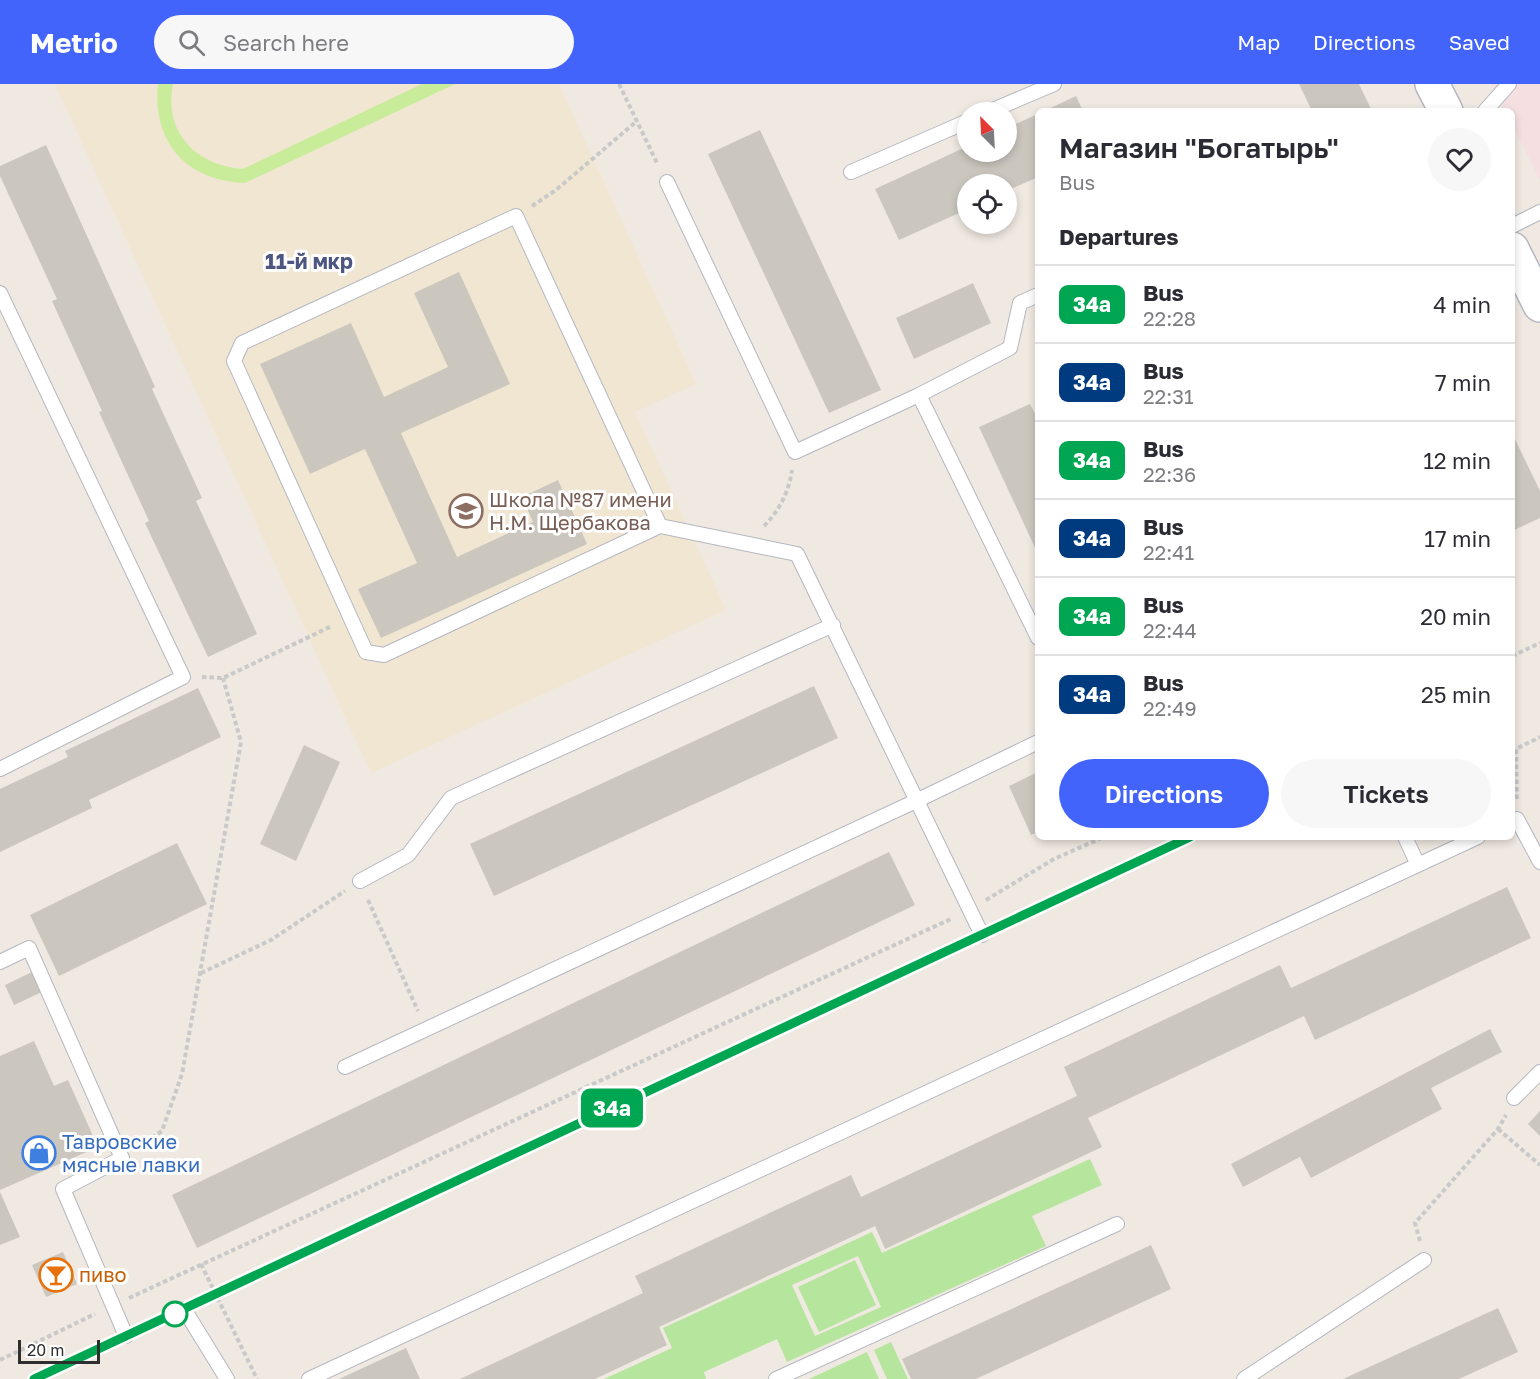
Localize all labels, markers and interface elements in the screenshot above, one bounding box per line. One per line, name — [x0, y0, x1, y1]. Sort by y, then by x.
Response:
search box — [154, 15, 574, 69]
text: Metrio — [30, 26, 118, 59]
icon: search — [175, 26, 208, 59]
text: Search here — [223, 29, 349, 56]
text: Map — [1237, 29, 1280, 55]
text: Directions — [1313, 29, 1416, 55]
text: Saved — [1449, 29, 1510, 55]
north arrow — [957, 102, 1017, 162]
map controls — [957, 102, 1017, 234]
button: heart — [1428, 128, 1491, 191]
text: Магазин "Богатырь" — [1059, 131, 1339, 164]
text: Bus — [1059, 170, 1095, 194]
button: locate — [957, 174, 1017, 234]
text: Departures — [1059, 223, 1178, 250]
district label: 11-й мкр — [265, 248, 353, 274]
text: Bus — [1143, 279, 1184, 306]
text: 34а — [1073, 291, 1111, 317]
text: 4 min — [1433, 291, 1491, 318]
text: 22:28 — [1143, 306, 1196, 330]
text: Bus — [1143, 357, 1184, 384]
text: 34a — [1073, 369, 1111, 395]
text: 7 min — [1435, 369, 1491, 396]
text: 22:31 — [1143, 384, 1194, 408]
text: Bus — [1143, 435, 1184, 462]
text: 34а — [1073, 447, 1111, 473]
text: 12 min — [1423, 447, 1491, 474]
text: 22:36 — [1143, 462, 1196, 486]
place label: Школа №87 имени Н.М. Щербакова — [489, 487, 672, 534]
school or university icon: Школа №87 имени Н.М. Щербакова — [448, 493, 484, 529]
text: Bus — [1143, 513, 1184, 540]
text: 34a — [1073, 525, 1111, 551]
text: 17 min — [1424, 525, 1491, 552]
text: 22:41 — [1143, 540, 1194, 564]
text: Bus — [1143, 591, 1184, 618]
text: 34а — [1073, 603, 1111, 629]
text: 20 min — [1420, 603, 1491, 630]
text: 22:44 — [1143, 618, 1197, 642]
text: Bus — [1143, 669, 1184, 696]
text: 34a — [1073, 681, 1111, 707]
text: 25 min — [1421, 681, 1491, 708]
text: 22:49 — [1143, 696, 1197, 720]
button: Directions — [1059, 759, 1269, 828]
button: Tickets — [1281, 759, 1491, 828]
line badge: 34а — [578, 1088, 646, 1128]
text: 34а — [593, 1095, 631, 1121]
place label: Тавровские мясные лавки — [62, 1129, 200, 1176]
shop icon: Тавровские мясные лавки — [21, 1135, 57, 1171]
bar icon: пиво — [38, 1257, 74, 1293]
place label: пиво — [79, 1262, 127, 1286]
unlabelled marker — [162, 1301, 188, 1327]
scale bar — [18, 1337, 100, 1364]
text: 20 m — [27, 1340, 64, 1360]

